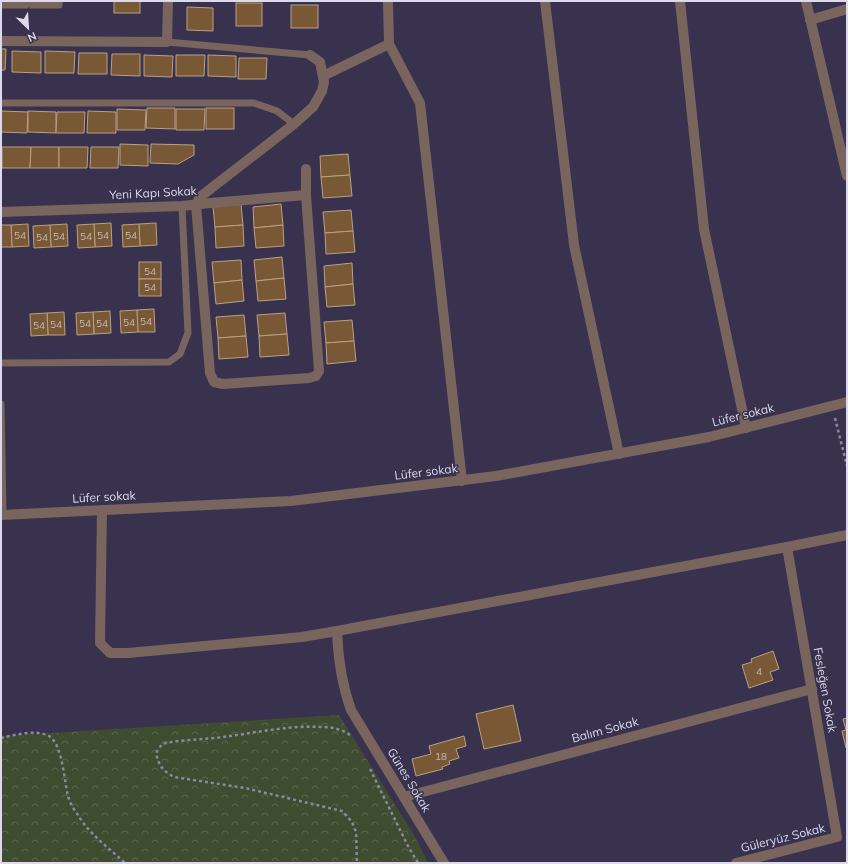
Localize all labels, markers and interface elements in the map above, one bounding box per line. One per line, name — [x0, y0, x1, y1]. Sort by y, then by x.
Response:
north arrow — [8, 8, 48, 48]
text: N — [26, 29, 39, 45]
street label: Yeni Kapı Sokak — [108, 183, 198, 202]
house number: 54 — [14, 229, 26, 242]
house number: 54 — [97, 229, 109, 242]
house number: 54 — [125, 229, 137, 242]
house number: 54 — [53, 230, 65, 243]
house number: 54 — [80, 230, 92, 243]
house number: 54 — [36, 231, 48, 244]
house number: 54 — [144, 265, 156, 278]
house number: 54 — [144, 281, 156, 294]
house number: 54 — [140, 315, 152, 328]
house number: 54 — [123, 316, 135, 329]
house number: 54 — [79, 317, 91, 330]
house number: 54 — [96, 317, 108, 330]
house number: 54 — [50, 318, 62, 331]
house number: 54 — [33, 319, 45, 332]
street label: Lüfer sokak — [710, 399, 776, 429]
street label: Lüfer sokak — [393, 460, 459, 483]
street label: Lüfer sokak — [72, 487, 137, 506]
street label: Fesleğen Sokak — [811, 646, 840, 734]
house number: 4 — [756, 665, 762, 678]
street label: Balım Sokak — [570, 713, 641, 746]
street label: Günes Sokak — [384, 745, 435, 815]
house number: 18 — [435, 750, 447, 763]
street label: Güleryüz Sokak — [739, 820, 827, 855]

